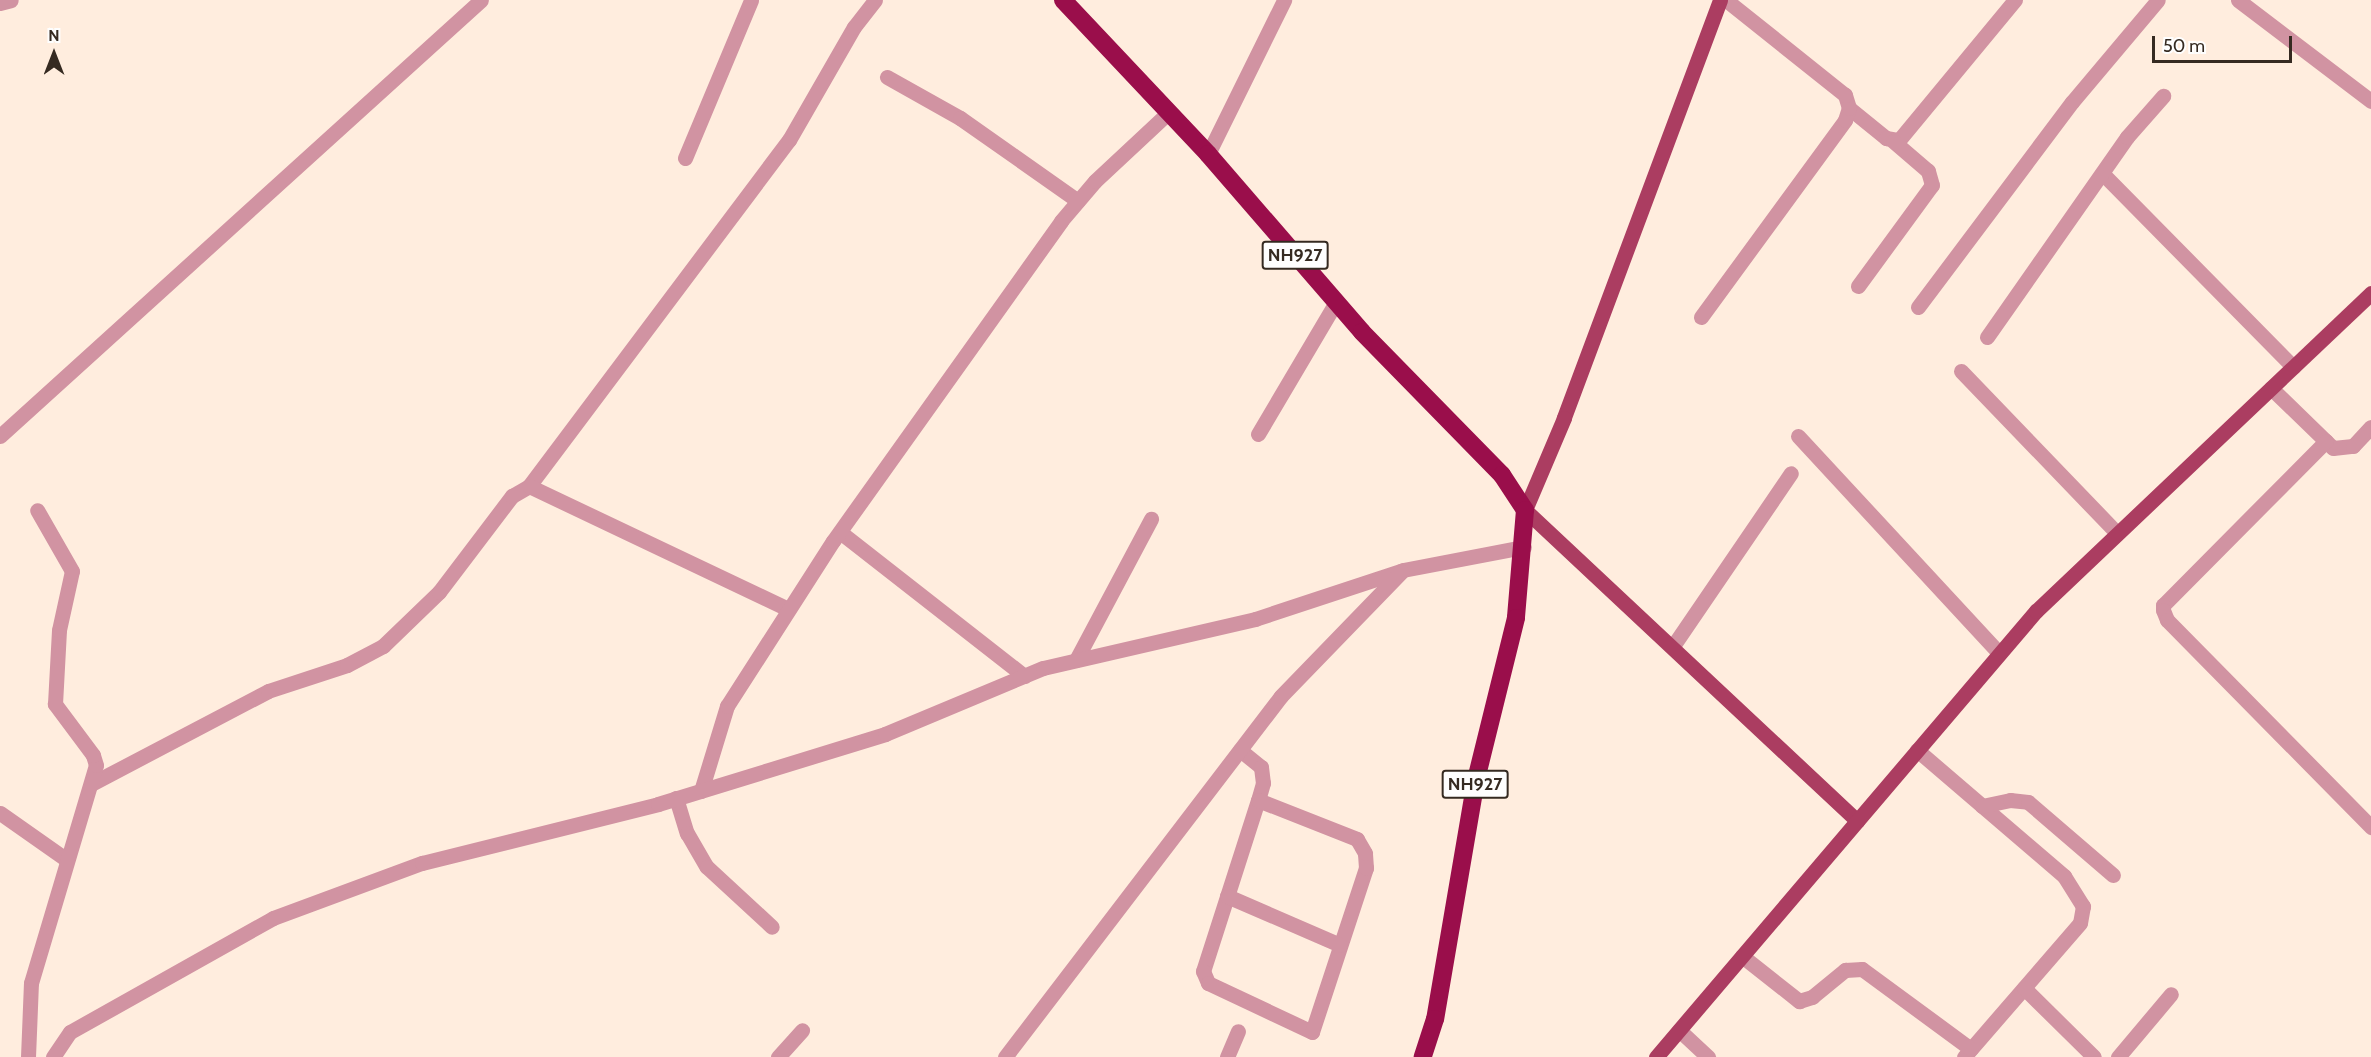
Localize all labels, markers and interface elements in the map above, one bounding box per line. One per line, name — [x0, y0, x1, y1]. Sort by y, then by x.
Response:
north arrow — [24, 24, 84, 84]
scale bar — [2155, 24, 2294, 62]
text: N — [48, 26, 60, 45]
text: 50 m — [2163, 35, 2205, 57]
road number: NH927 — [1260, 240, 1330, 270]
road number: NH927 — [1440, 769, 1510, 799]

